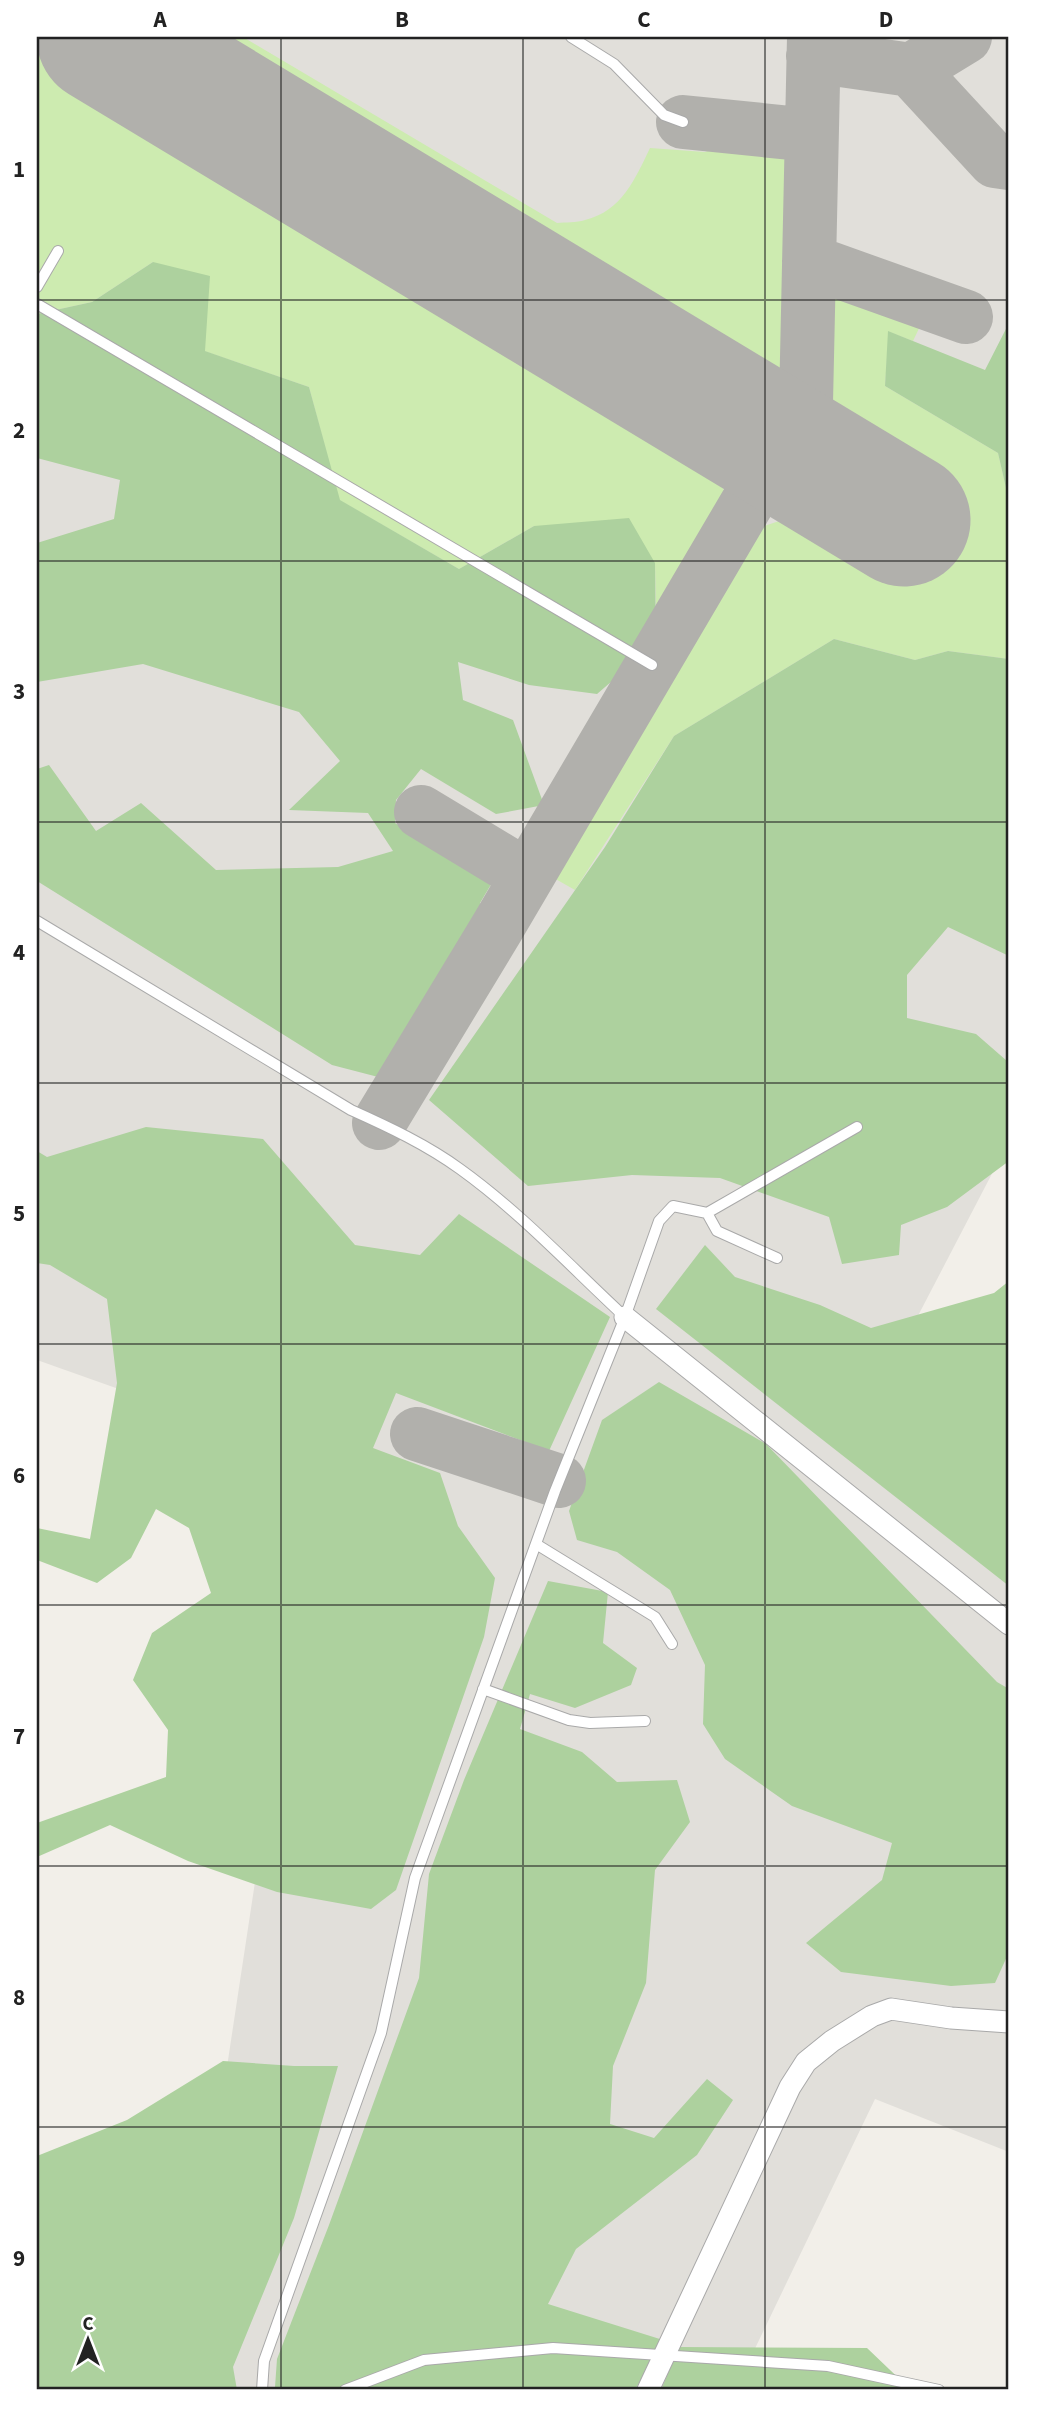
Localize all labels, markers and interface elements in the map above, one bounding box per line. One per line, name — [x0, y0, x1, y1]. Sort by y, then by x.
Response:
text: A — [152, 3, 167, 36]
text: B — [395, 3, 409, 36]
text: C — [637, 3, 651, 36]
text: D — [879, 3, 893, 36]
text: 1 — [13, 153, 25, 186]
text: 2 — [13, 414, 25, 447]
text: 3 — [13, 675, 25, 708]
text: 4 — [13, 936, 25, 969]
text: 5 — [13, 1197, 25, 1230]
text: 6 — [13, 1459, 25, 1492]
text: 7 — [13, 1720, 25, 1753]
text: 8 — [13, 1981, 25, 2014]
text: 9 — [13, 2242, 25, 2275]
north arrow — [52, 2304, 122, 2374]
text: С — [82, 2311, 94, 2338]

